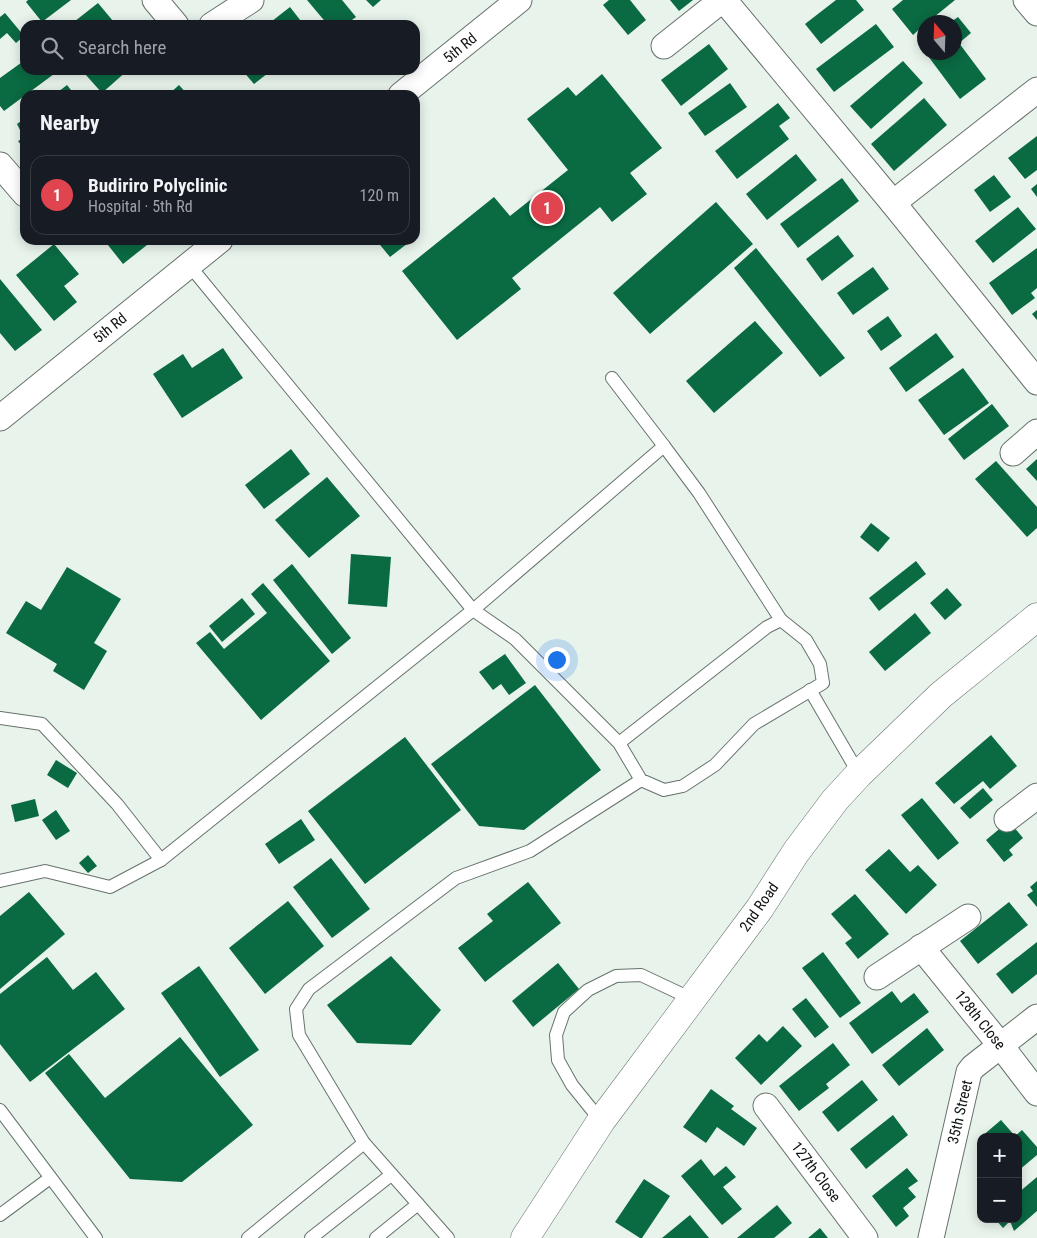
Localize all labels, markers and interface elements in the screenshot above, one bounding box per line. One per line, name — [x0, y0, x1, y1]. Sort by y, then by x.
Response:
north arrow — [917, 15, 962, 60]
search box — [20, 20, 420, 75]
street label: 5th Rd — [440, 29, 480, 67]
icon: search — [38, 34, 66, 62]
text: Search here — [78, 36, 166, 59]
text: Nearby — [40, 111, 99, 135]
text: Budiriro Polyclinic — [88, 174, 228, 197]
text: 1 — [53, 186, 61, 205]
text: 120 m — [360, 186, 399, 205]
pin: 1 — [531, 189, 563, 227]
text: Hospital · 5th Rd — [88, 197, 193, 216]
street label: 5th Rd — [90, 309, 130, 347]
your location — [544, 647, 570, 673]
street label: 2nd Road — [736, 879, 782, 935]
street label: 128th Close — [951, 987, 1009, 1053]
street label: 35th Street — [944, 1078, 976, 1146]
map controls — [977, 1133, 1022, 1223]
button: + — [977, 1133, 1022, 1178]
street label: 127th Close — [788, 1138, 844, 1206]
button: − — [977, 1178, 1022, 1223]

